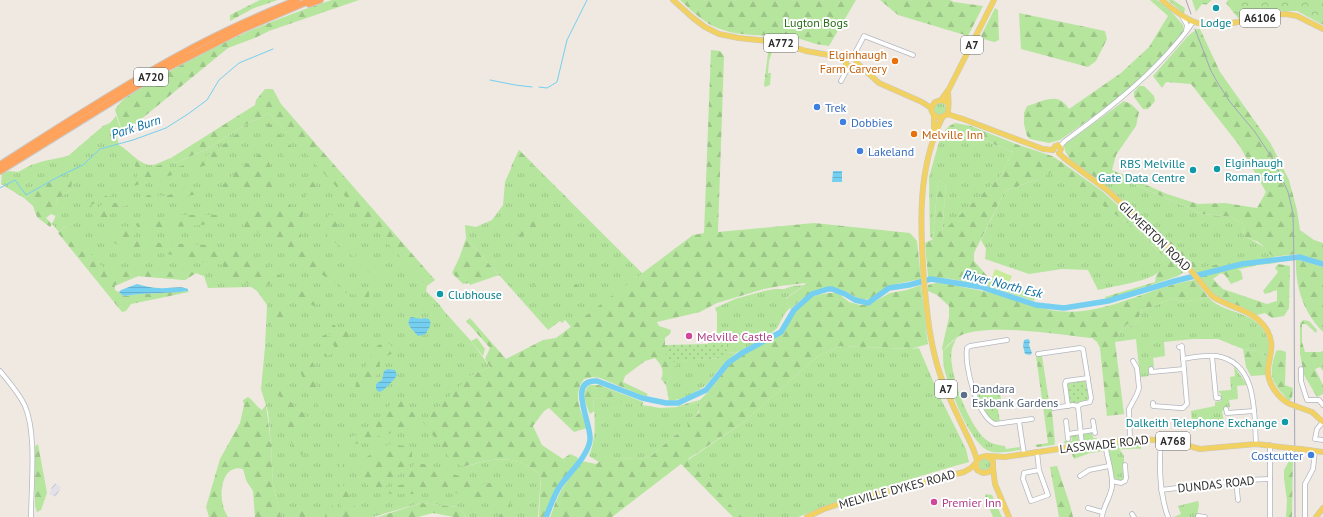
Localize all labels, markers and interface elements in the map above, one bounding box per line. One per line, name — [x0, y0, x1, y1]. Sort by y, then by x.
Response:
marker: Lodge — [1211, 3, 1221, 13]
road number: A6106 — [1240, 9, 1280, 27]
park label: Lugton Bogs — [784, 15, 848, 30]
place label: Lodge — [1201, 15, 1231, 30]
road number: A772 — [764, 34, 798, 52]
road number: A7 — [961, 36, 983, 54]
place label: Elginhaugh Farm Carvery — [820, 47, 887, 76]
marker: Elginhaugh Farm Carvery — [890, 56, 900, 66]
road number: A720 — [134, 68, 168, 86]
place label: Trek — [825, 100, 847, 115]
marker: Trek — [812, 102, 822, 112]
water label: Park Burn — [109, 111, 163, 143]
place label: Dobbies — [851, 115, 893, 130]
marker: Dobbies — [838, 117, 848, 127]
place label: Melville Inn — [922, 127, 983, 142]
marker: Melville Inn — [909, 129, 919, 139]
place label: Lakeland — [868, 144, 914, 159]
marker: Lakeland — [855, 146, 865, 156]
place label: Elginhaugh Roman fort — [1225, 155, 1283, 184]
place label: RBS Melville Gate Data Centre — [1098, 156, 1185, 185]
marker: Elginhaugh Roman fort — [1212, 164, 1222, 174]
marker: RBS Melville Gate Data Centre — [1188, 165, 1198, 175]
street label: GILMERTON ROAD — [1116, 198, 1194, 274]
water label: River North Esk — [962, 266, 1045, 302]
place label: Clubhouse — [448, 287, 502, 302]
marker: Clubhouse — [435, 289, 445, 299]
place label: Melville Castle — [697, 329, 773, 344]
marker: Melville Castle — [684, 331, 694, 341]
road number: A7 — [935, 380, 957, 398]
place label: Dandara Eskbank Gardens — [972, 381, 1058, 410]
marker: Dandara Eskbank Gardens — [959, 390, 969, 400]
place label: Dalkeith Telephone Exchange — [1126, 415, 1277, 430]
marker: Dalkeith Telephone Exchange — [1280, 417, 1290, 427]
street label: LASSWADE ROAD — [1059, 432, 1149, 456]
road number: A768 — [1156, 432, 1190, 450]
place label: Costcutter — [1251, 448, 1303, 463]
marker: Costcutter — [1306, 450, 1316, 460]
street label: MELVILLE DYKES ROAD — [837, 466, 957, 512]
street label: DUNDAS ROAD — [1177, 472, 1255, 495]
place label: Premier Inn — [942, 495, 1001, 510]
marker: Premier Inn — [929, 497, 939, 507]

